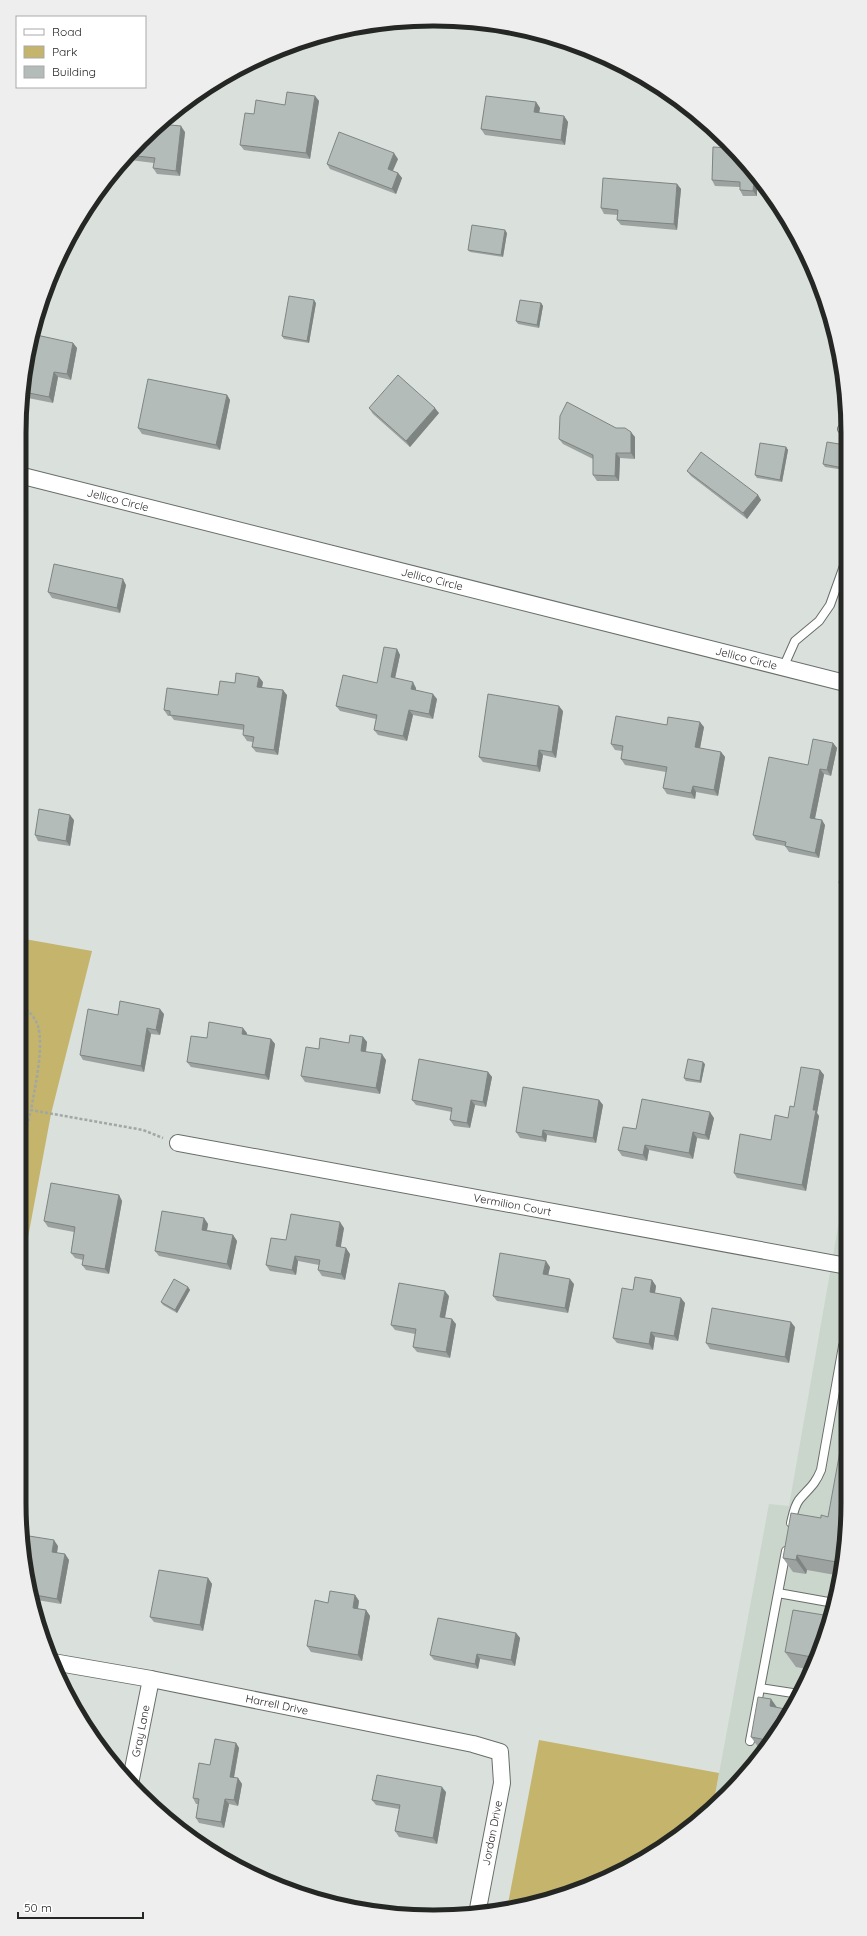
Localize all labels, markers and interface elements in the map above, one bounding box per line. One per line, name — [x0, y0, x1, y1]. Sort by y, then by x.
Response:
legend — [16, 16, 146, 88]
text: Road — [52, 24, 82, 39]
text: Park — [52, 44, 77, 59]
text: Building — [52, 64, 96, 79]
street label: Jellico Circle — [86, 485, 150, 514]
street label: Jellico Circle — [400, 565, 464, 594]
street label: Jellico Circle — [714, 644, 779, 673]
street label: Vermilion Court — [472, 1190, 553, 1219]
street label: Harrell Drive — [244, 1691, 310, 1718]
street label: Gray Lane — [129, 1704, 153, 1758]
street label: Jordan Drive — [479, 1799, 505, 1867]
scale bar — [18, 1894, 143, 1920]
text: 50 m — [24, 1900, 52, 1915]

